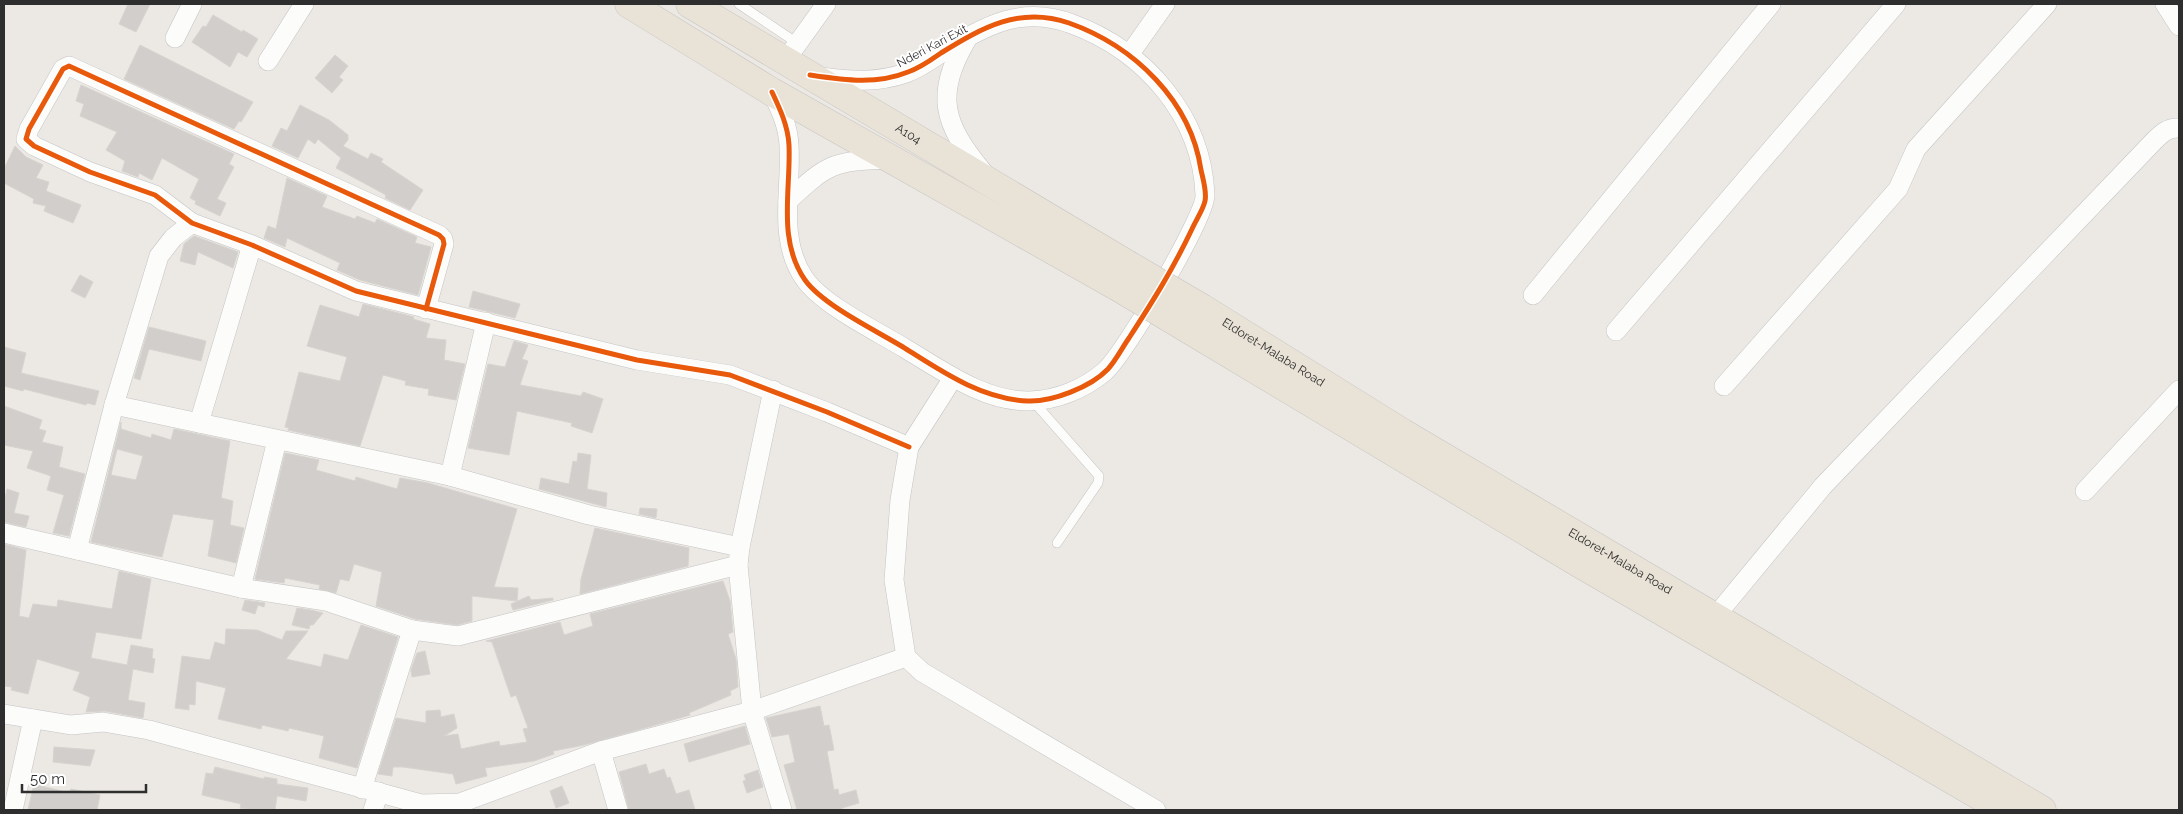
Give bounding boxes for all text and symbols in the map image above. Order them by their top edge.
street label: Nderi Kari Exit [894,22,970,70]
street label: A104 [893,121,924,147]
street label: Eldoret-Malaba Road [1220,315,1327,389]
street label: Eldoret-Malaba Road [1566,525,1675,597]
scale bar [22,762,146,794]
text: 50 m [30,770,65,788]

